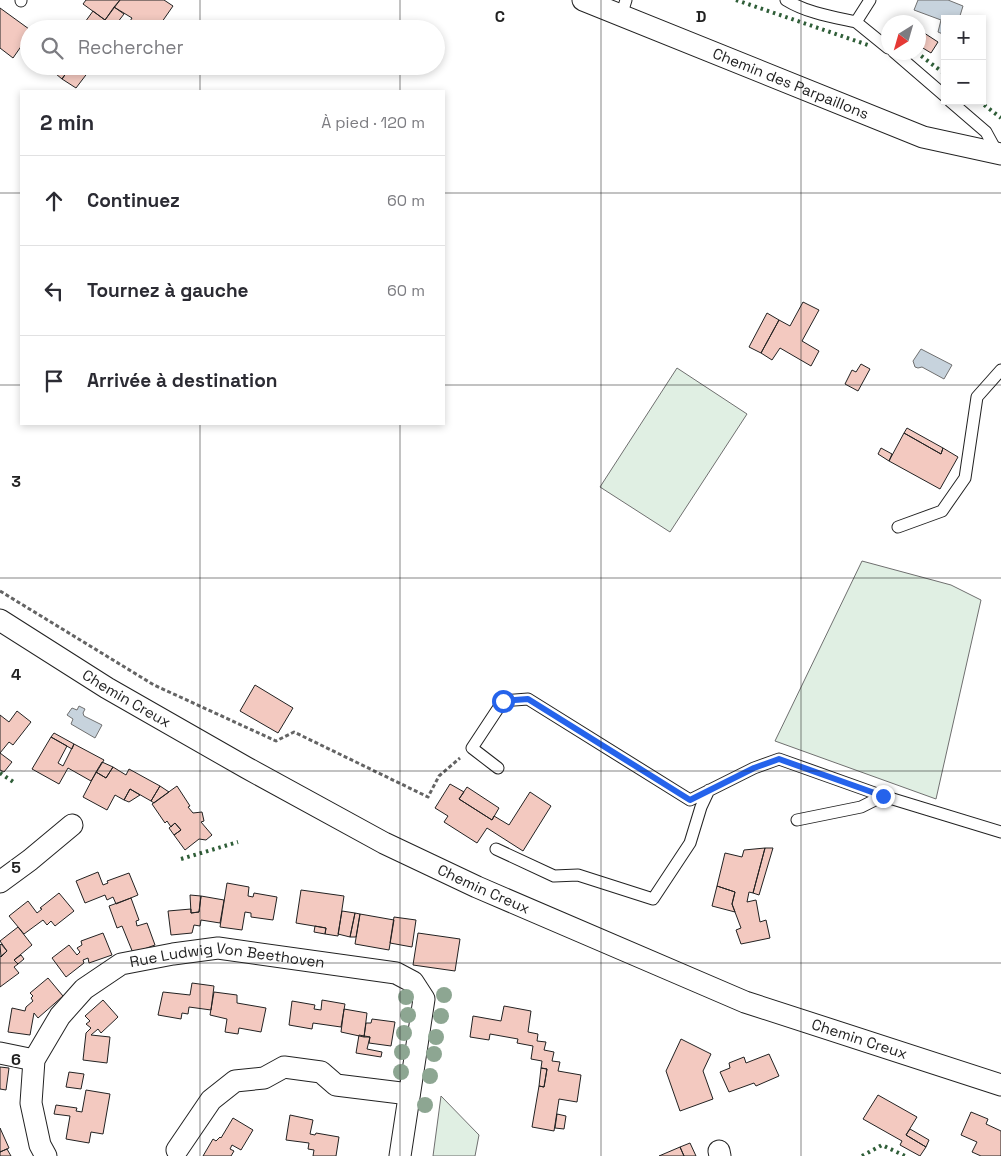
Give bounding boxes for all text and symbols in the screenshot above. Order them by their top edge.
text: C [495,6,505,27]
text: D [696,6,706,27]
north arrow [881,15,926,60]
map controls [941,15,986,105]
button: + [941,15,986,60]
search box [20,20,445,75]
icon: search [38,34,66,62]
text: Rechercher [78,35,184,60]
street label: Chemin des Parpaillons [710,43,872,123]
button: − [941,60,986,105]
text: 2 min [40,109,94,136]
text: À pied · 120 m [321,112,425,133]
icon: ahead [40,187,68,215]
text: Continuez [87,188,180,213]
text: 60 m [387,190,425,211]
icon: left [40,277,68,305]
text: Tournez à gauche [87,278,249,303]
text: 60 m [387,280,425,301]
icon: arrive [40,367,68,395]
text: Arrivée à destination [87,368,277,393]
text: 3 [11,471,21,492]
text: 4 [11,664,21,685]
street label: Chemin Creux [79,665,174,732]
route start [492,690,515,713]
route end [872,785,895,808]
text: 5 [11,857,21,878]
street label: Chemin Creux [434,860,533,918]
street label: Rue Ludwig Von Beethoven [128,938,326,972]
street label: Chemin Creux [809,1014,910,1063]
text: 6 [11,1049,21,1070]

